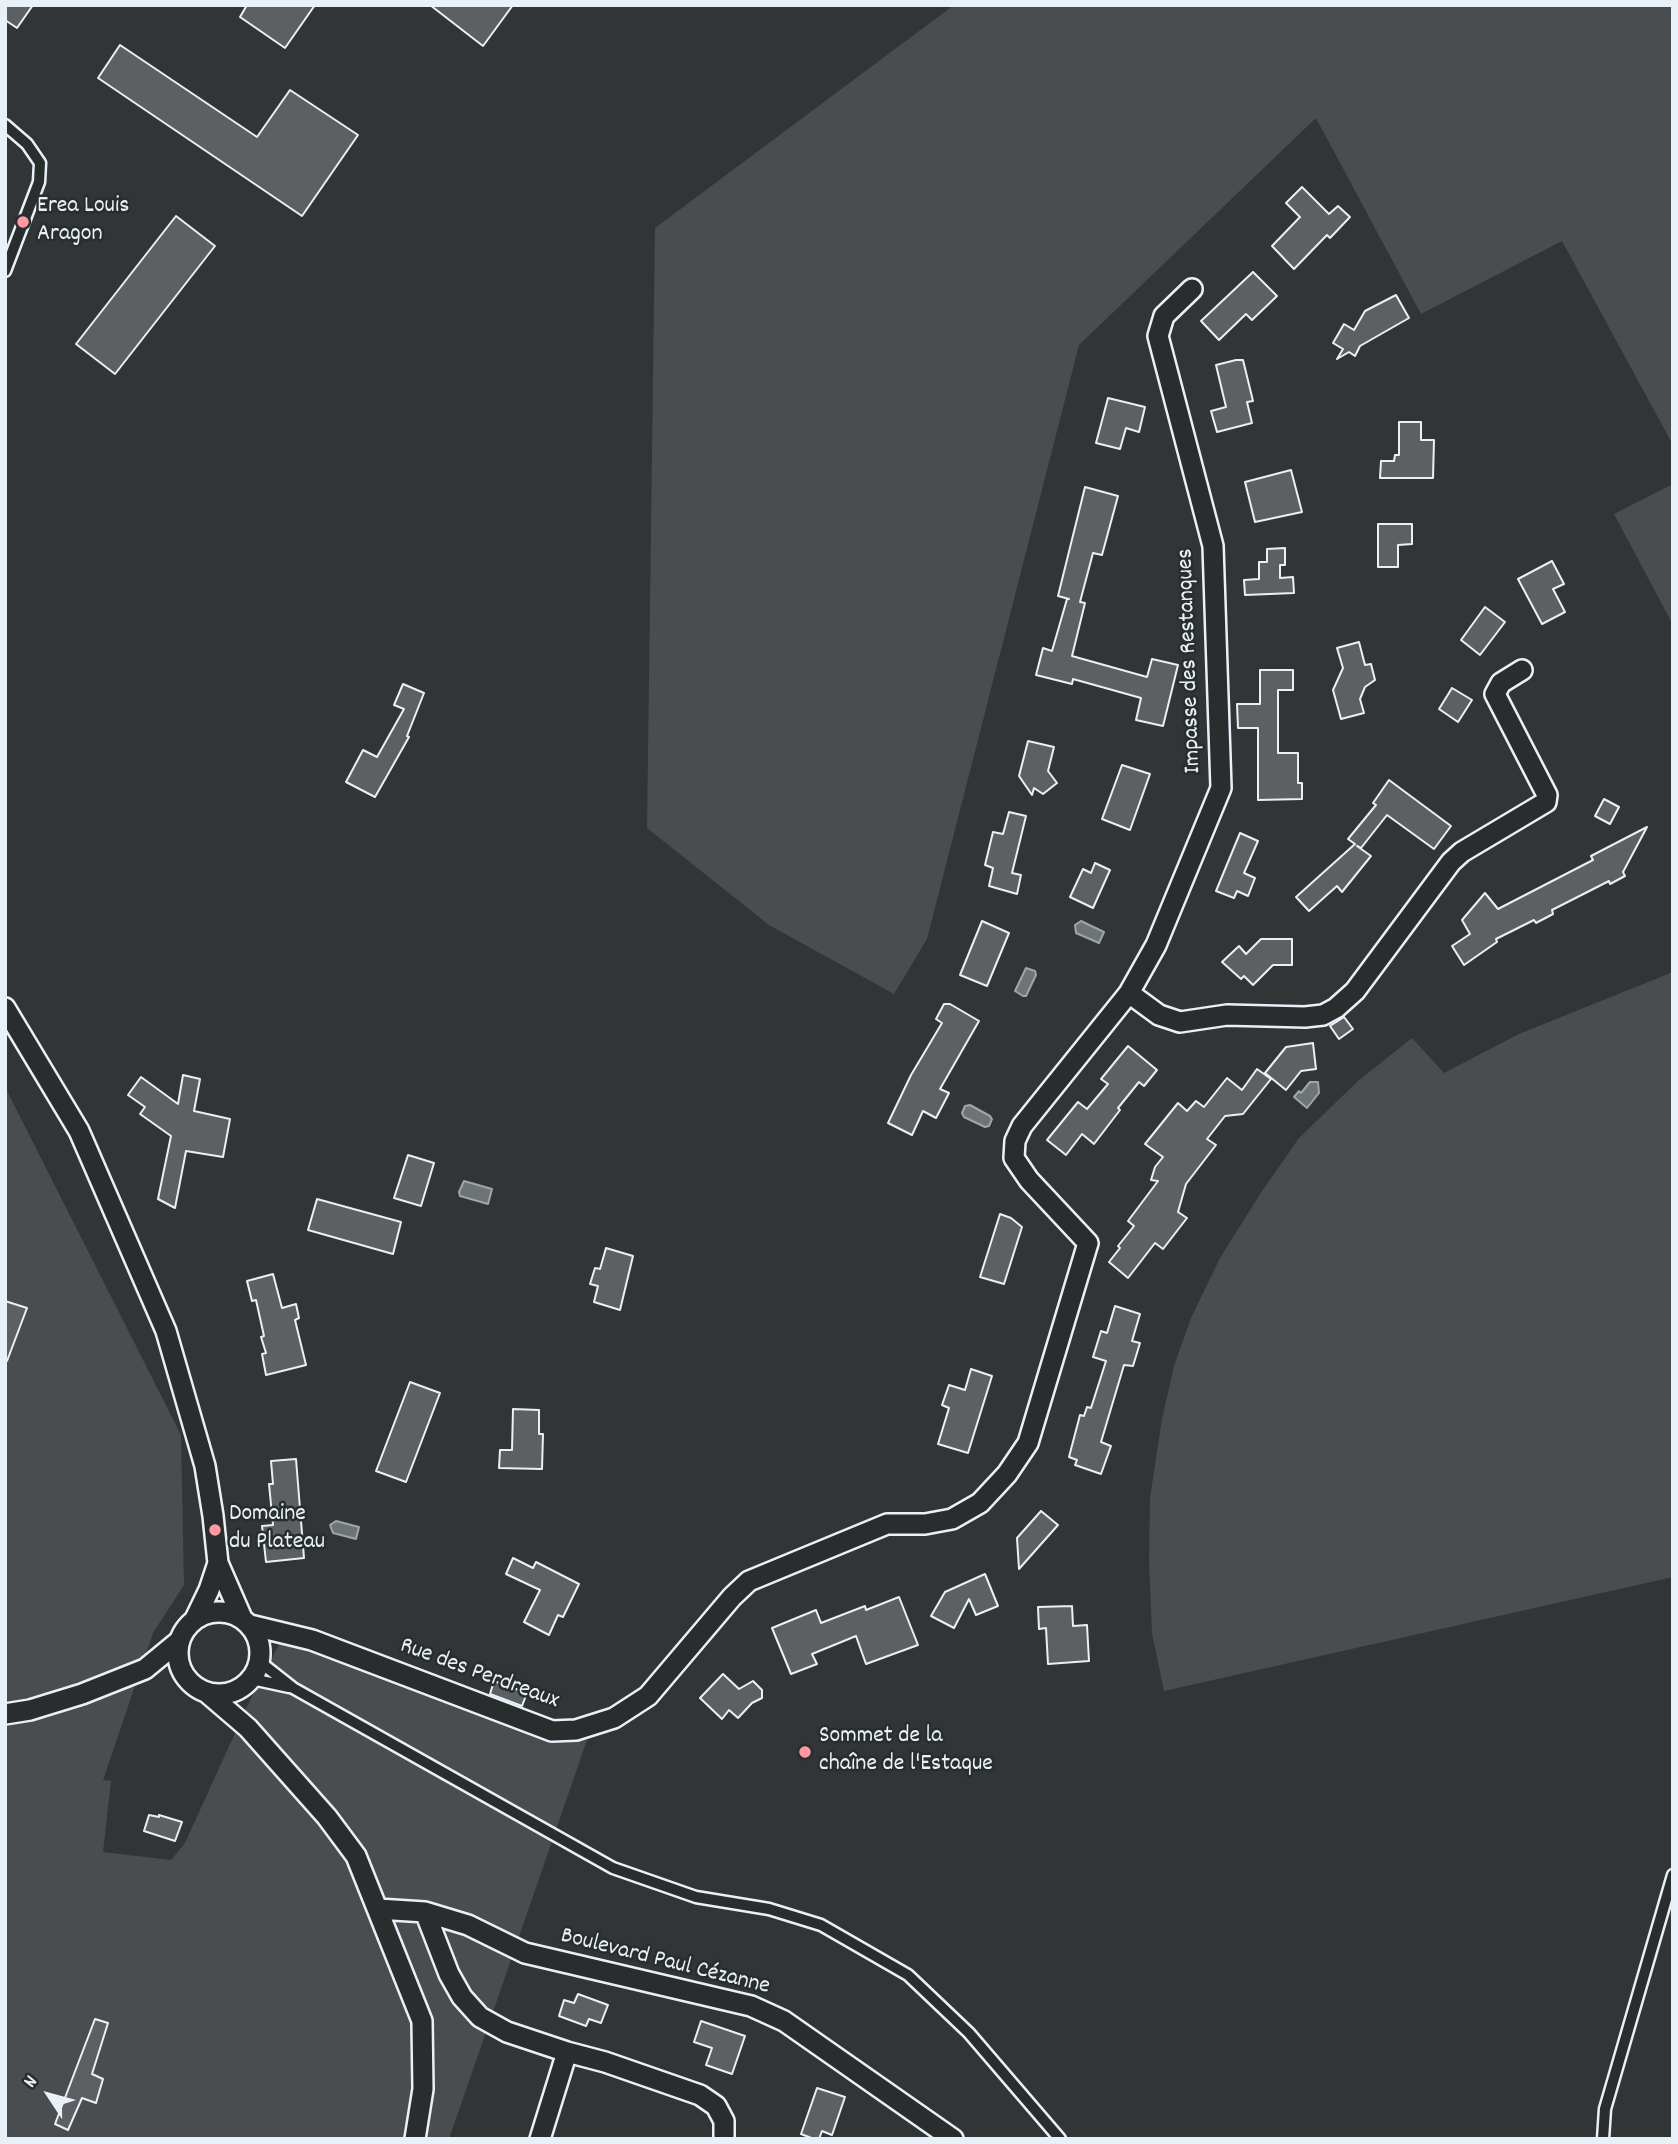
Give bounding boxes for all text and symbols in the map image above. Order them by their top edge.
place label: Erea Louis Aragon [37,194,129,250]
marker: Erea Louis Aragon [15,214,31,230]
street label: Impasse des Restanques [1173,548,1209,774]
place label: Domaine du Plateau [229,1502,325,1558]
marker: Domaine du Plateau [207,1522,223,1538]
street label: Rue des Perdreaux [396,1633,562,1717]
place label: Sommet de la chaîne de l'Estaque [819,1724,993,1780]
marker: Sommet de la chaîne de l'Estaque [797,1744,813,1760]
street label: Boulevard Paul Cézanne [557,1923,773,2003]
north arrow [14,2060,84,2130]
text: N [18,2071,45,2094]

